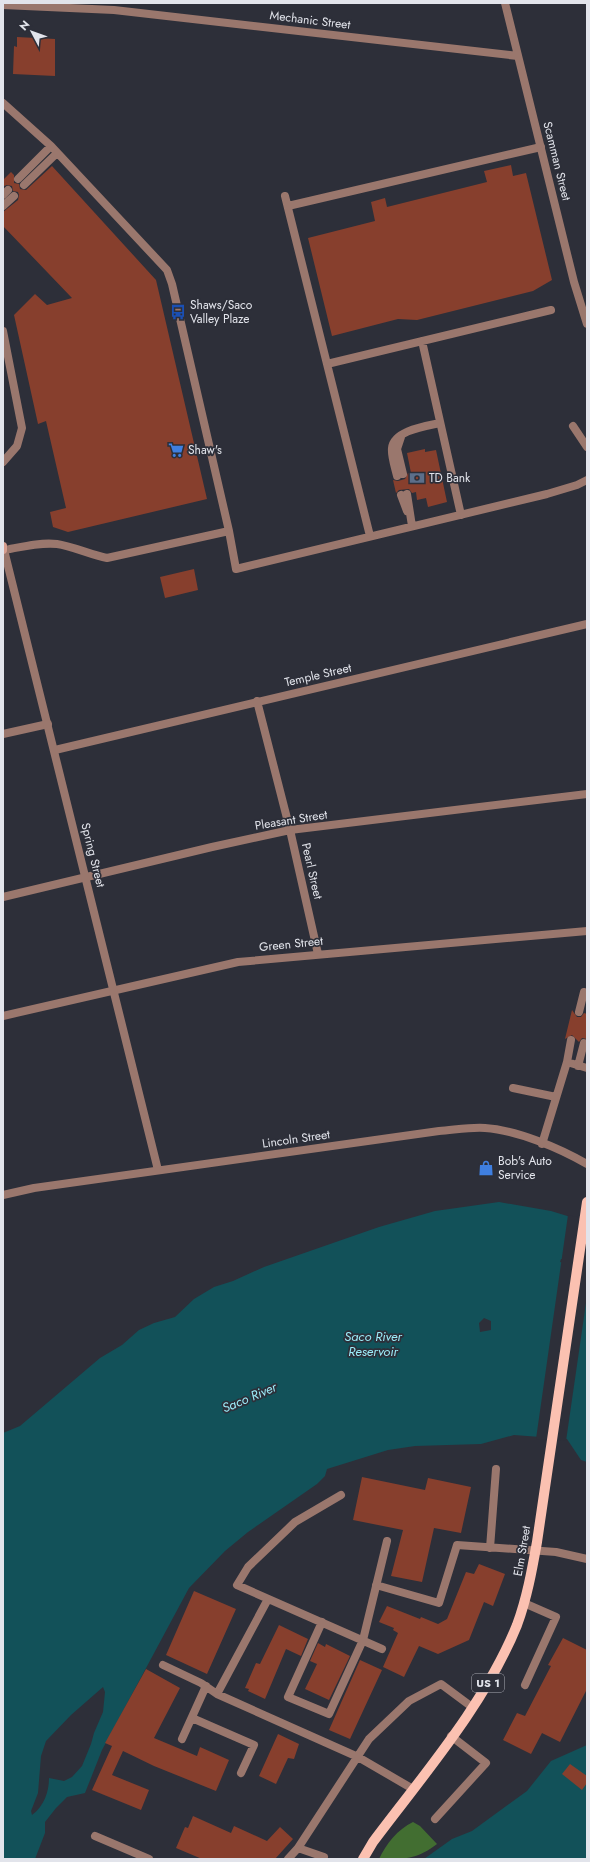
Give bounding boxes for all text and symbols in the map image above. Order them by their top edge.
street label: Mechanic Street [269,6,351,34]
north arrow [12,12,52,52]
text: N [16,17,33,34]
street label: Scamman Street [538,119,576,203]
place label: Shaws/Saco Valley Plaze [190,296,253,328]
bus stop icon: Shaws/Saco Valley Plaze [169,303,187,321]
supermarket icon: Shaw's [167,441,185,459]
place label: Shaw's [188,441,222,459]
bank icon: TD Bank [408,469,426,487]
place label: TD Bank [429,469,471,487]
street label: Temple Street [283,659,353,691]
street label: Pleasant Street [253,805,329,835]
street label: Spring Street [76,821,110,889]
street label: Pearl Street [297,841,327,901]
street label: Green Street [258,932,324,956]
street label: Lincoln Street [261,1125,331,1153]
place label: Bob's Auto Service [498,1152,552,1184]
shop icon: Bob's Auto Service [477,1159,495,1177]
water label: Saco River Reservoir [344,1327,402,1361]
water label: Saco River [219,1377,280,1417]
street label: Elm Street [509,1524,535,1578]
road number: US 1 [472,1674,504,1692]

